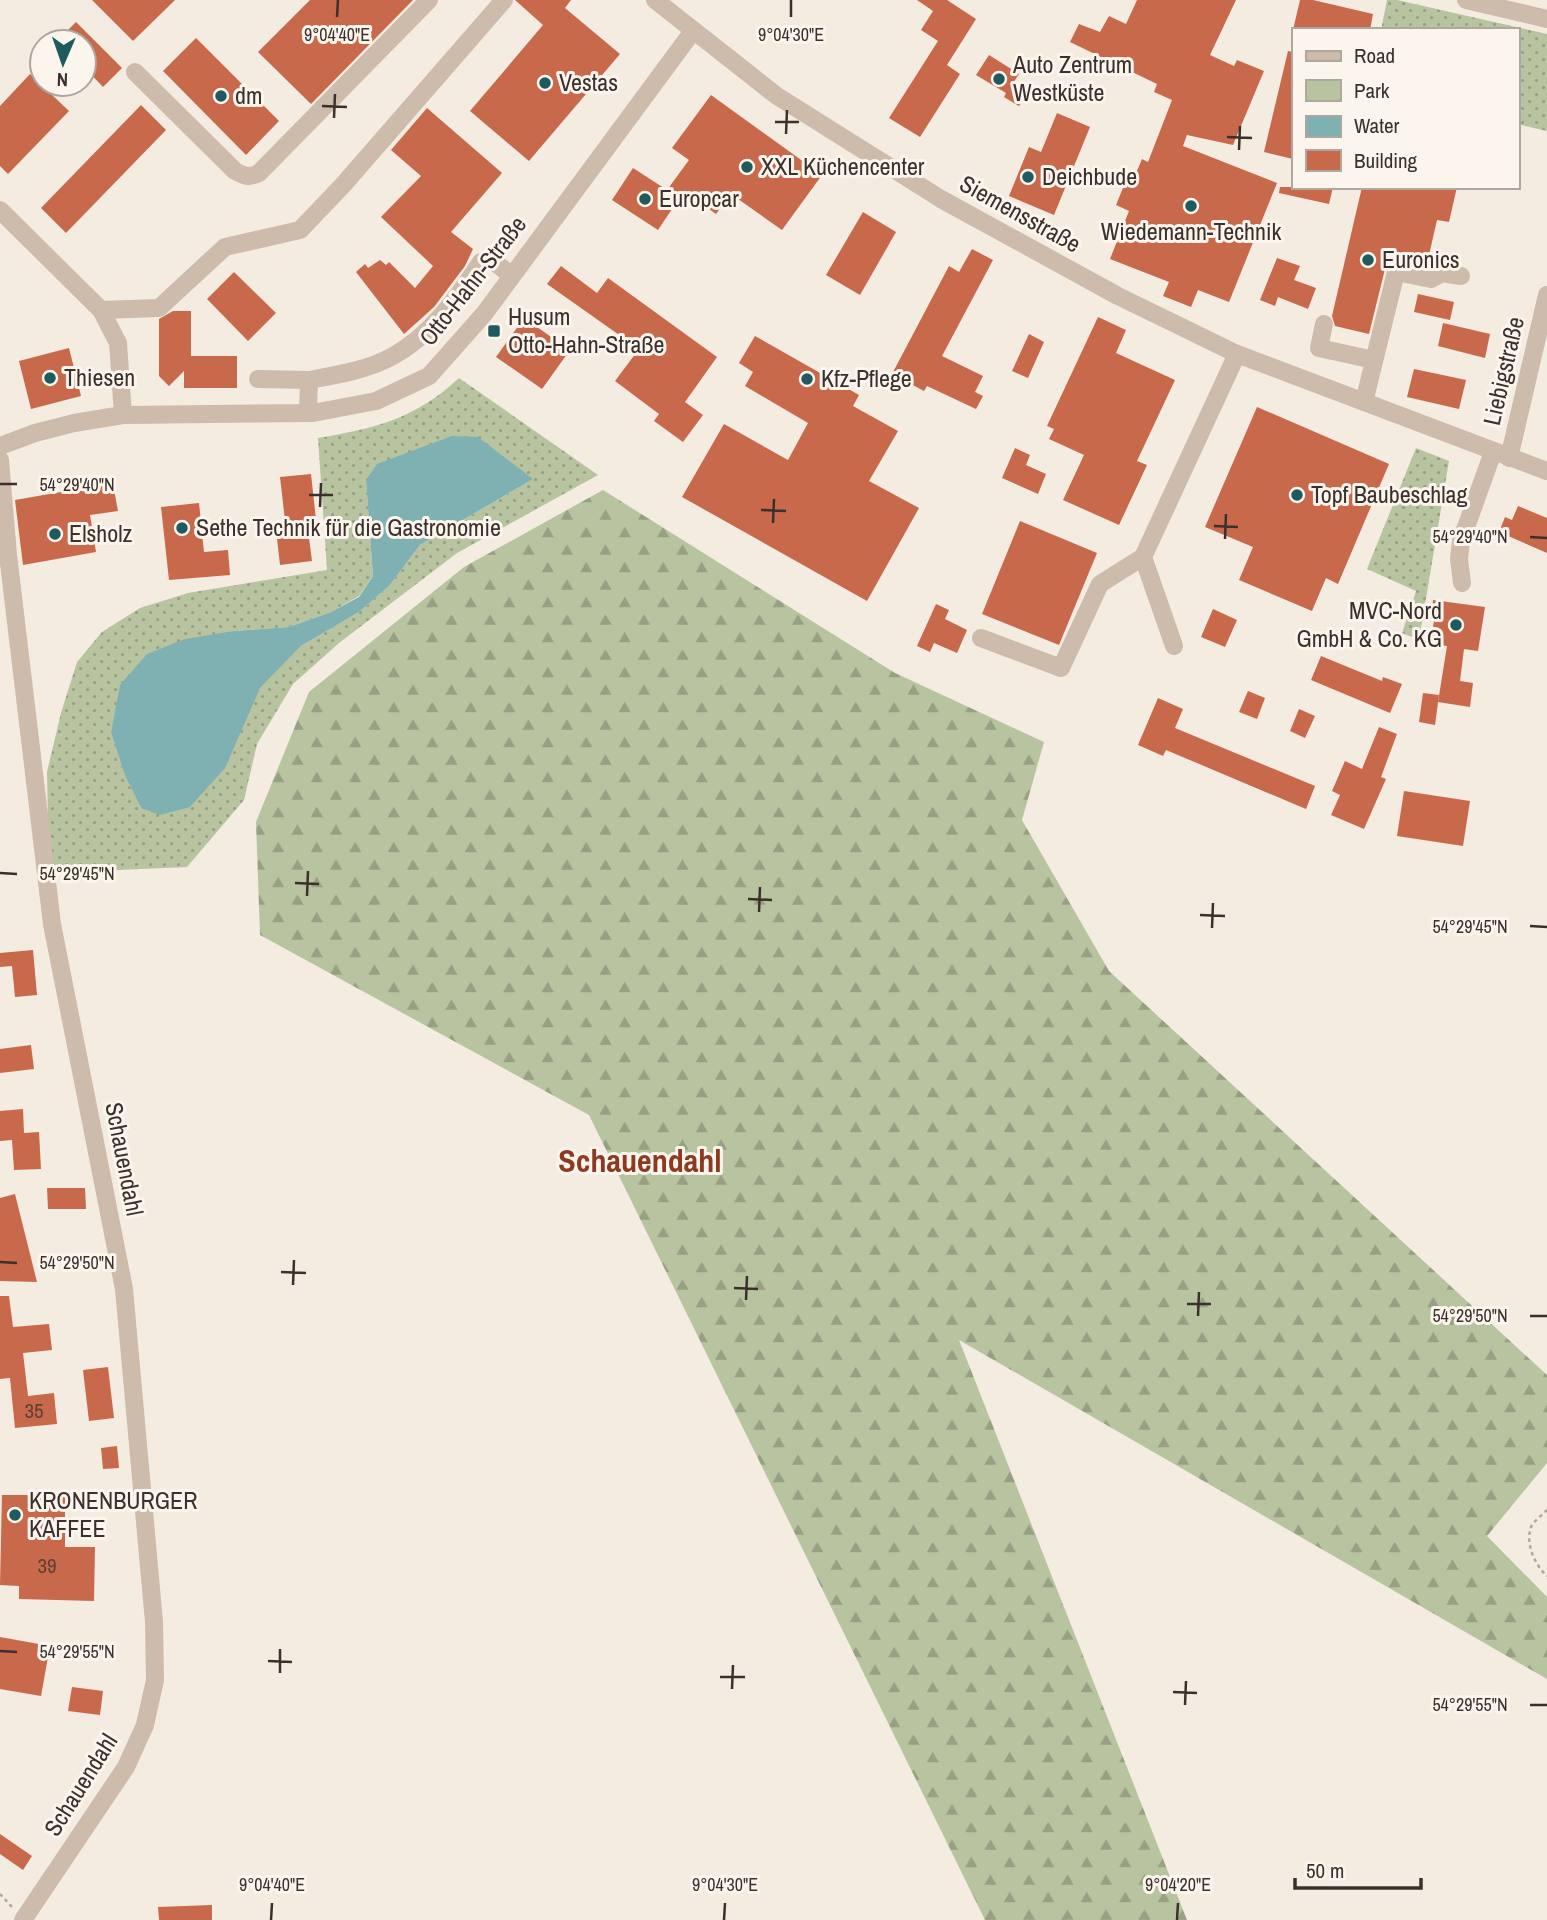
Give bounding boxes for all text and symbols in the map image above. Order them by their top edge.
text: 9°04'40"E [304,22,370,47]
text: 9°04'30"E [758,22,824,47]
north arrow [28,28,98,98]
legend [1292,28,1519,189]
text: Road [1354,41,1395,70]
place label: Auto Zentrum Westküste [1012,48,1132,108]
place label: Vestas [559,66,618,98]
text: N [56,67,68,93]
marker: Auto Zentrum Westküste [991,71,1007,87]
marker: Vestas [537,75,553,91]
text: Park [1354,76,1390,105]
place label: dm [235,79,262,111]
marker: dm [213,88,229,104]
text: Water [1354,111,1400,140]
text: Building [1354,146,1418,175]
place label: XXL Küchencenter [761,150,925,182]
marker: XXL Küchencenter [739,159,755,175]
place label: Deichbude [1042,160,1137,192]
street label: Siemensstraße [954,167,1087,259]
marker: Deichbude [1020,169,1036,185]
place label: Europcar [659,182,739,214]
marker: Europcar [637,191,653,207]
marker: Wiedemann-Technik [1183,198,1199,214]
street label: Otto-Hahn-Straße [411,209,533,352]
place label: Wiedemann-Technik [1101,215,1281,247]
place label: Euronics [1382,243,1460,275]
marker: Euronics [1360,252,1376,268]
place label: Husum Otto-Hahn-Straße [508,300,664,360]
street label: Liebigstraße [1475,313,1531,428]
marker: Husum Otto-Hahn-Straße [486,323,502,339]
place label: Thiesen [64,361,135,393]
place label: Kfz-Pflege [821,362,912,394]
marker: Thiesen [42,370,58,386]
marker: Kfz-Pflege [799,371,815,387]
text: 54°29'40"N [39,472,115,497]
place label: Topf Baubeschlag [1311,478,1468,510]
marker: Topf Baubeschlag [1289,487,1305,503]
place label: Sethe Technik für die Gastronomie [196,511,501,543]
place label: Elsholz [69,517,133,549]
marker: Sethe Technik für die Gastronomie [174,520,190,536]
text: 54°29'40"N [1432,524,1508,549]
marker: Elsholz [47,526,63,542]
place label: MVC-Nord GmbH & Co. KG [1297,594,1442,654]
marker: MVC-Nord GmbH & Co. KG [1448,617,1464,633]
text: 54°29'45"N [39,861,115,886]
text: 54°29'45"N [1432,914,1508,939]
street label: Schauendahl [98,1099,152,1218]
district label: Schauendahl [558,1139,722,1182]
text: 54°29'50"N [39,1250,115,1275]
text: 54°29'50"N [1432,1303,1508,1328]
house number: 35 [24,1396,44,1425]
place label: KRONENBURGER KAFFEE [29,1484,197,1544]
marker: KRONENBURGER KAFFEE [7,1507,23,1523]
house number: 39 [37,1551,57,1580]
text: 54°29'55"N [39,1639,115,1664]
text: 54°29'55"N [1432,1692,1508,1717]
street label: Schauendahl [36,1727,124,1842]
scale bar [1295,1846,1421,1890]
text: 50 m [1306,1856,1344,1885]
text: 9°04'40"E [239,1872,305,1897]
text: 9°04'30"E [692,1872,758,1897]
text: 9°04'20"E [1145,1872,1211,1897]

